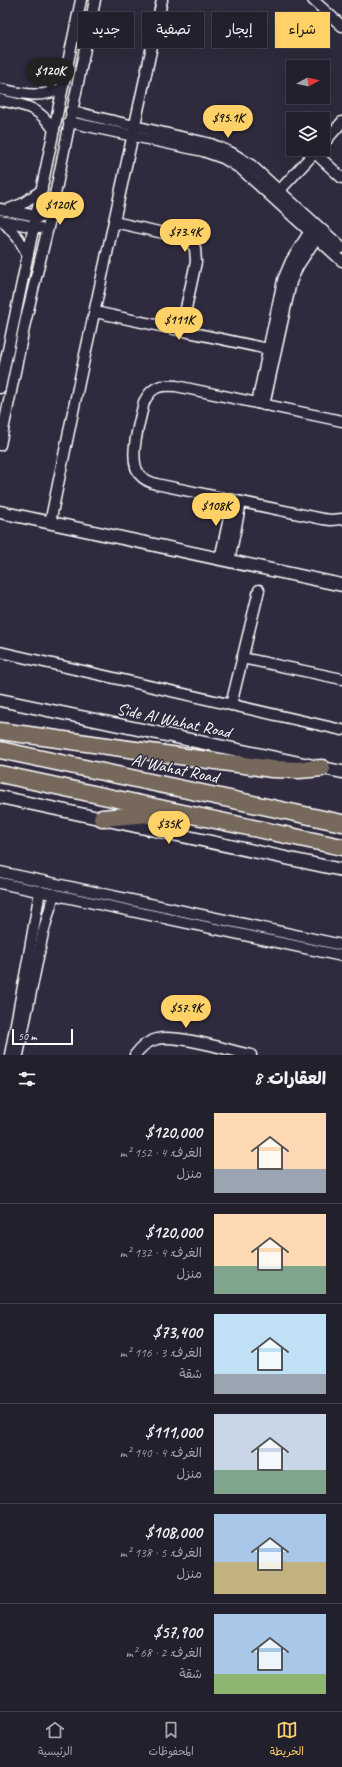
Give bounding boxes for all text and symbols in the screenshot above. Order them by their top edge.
chip: جديد [78,12,134,48]
chip: تصفية [142,12,204,48]
chip: إيجار [212,12,267,48]
chip: شراء [275,12,330,48]
pin: $120K [22,58,78,92]
north arrow [286,60,330,104]
map controls [286,60,330,156]
text: $120K [35,63,65,79]
pin: $95.1K [195,105,261,139]
text: $95.1K [212,110,244,126]
button: layers [286,112,330,156]
pin: $120K [32,192,88,226]
text: $120K [45,197,75,213]
pin: $73.4K [152,219,218,253]
text: $73.4K [169,224,201,240]
pin: $111K [151,307,207,341]
text: $111K [164,312,194,328]
pin: $108K [188,493,244,527]
text: $108K [201,498,231,514]
street label: Side Al Wahat Road [115,698,236,743]
street label: Al Wahat Road [130,749,222,788]
pin: $35K [145,811,193,845]
text: $35K [157,816,181,832]
pin: $57.9K [153,995,219,1029]
text: $57.9K [170,1000,202,1016]
scale bar [12,1027,73,1046]
text: 50 m [18,1029,37,1043]
icon: filters [16,1068,38,1090]
text: العقارات: 8 [254,1068,326,1089]
text: $120,000 [145,1122,202,1143]
icon: home [246,1129,294,1177]
text: الغرف: 4 · 152 m² [120,1145,202,1161]
text: منزل [176,1166,202,1182]
text: $120,000 [145,1222,202,1243]
icon: home [246,1230,294,1278]
text: الغرف: 4 · 132 m² [120,1245,202,1261]
text: منزل [176,1266,202,1282]
text: $73,400 [153,1322,202,1343]
icon: home [246,1330,294,1378]
text: الغرف: 3 · 116 m² [120,1345,202,1361]
text: شقة [179,1366,202,1382]
text: $111,000 [145,1422,202,1443]
icon: home [246,1430,294,1478]
text: الغرف: 4 · 140 m² [120,1445,202,1461]
text: منزل [176,1466,202,1482]
text: $108,000 [145,1522,202,1543]
icon: home [246,1530,294,1578]
text: الغرف: 5 · 138 m² [120,1545,202,1561]
text: منزل [176,1566,202,1582]
text: $57,900 [153,1622,202,1643]
icon: home [246,1630,294,1678]
text: الغرف: 2 · 68 m² [125,1645,202,1661]
text: شقة [179,1666,202,1682]
tab: الرئيسية [38,1719,73,1761]
tab: المحفوظات [148,1719,194,1761]
tab: الخريطة [270,1719,304,1761]

